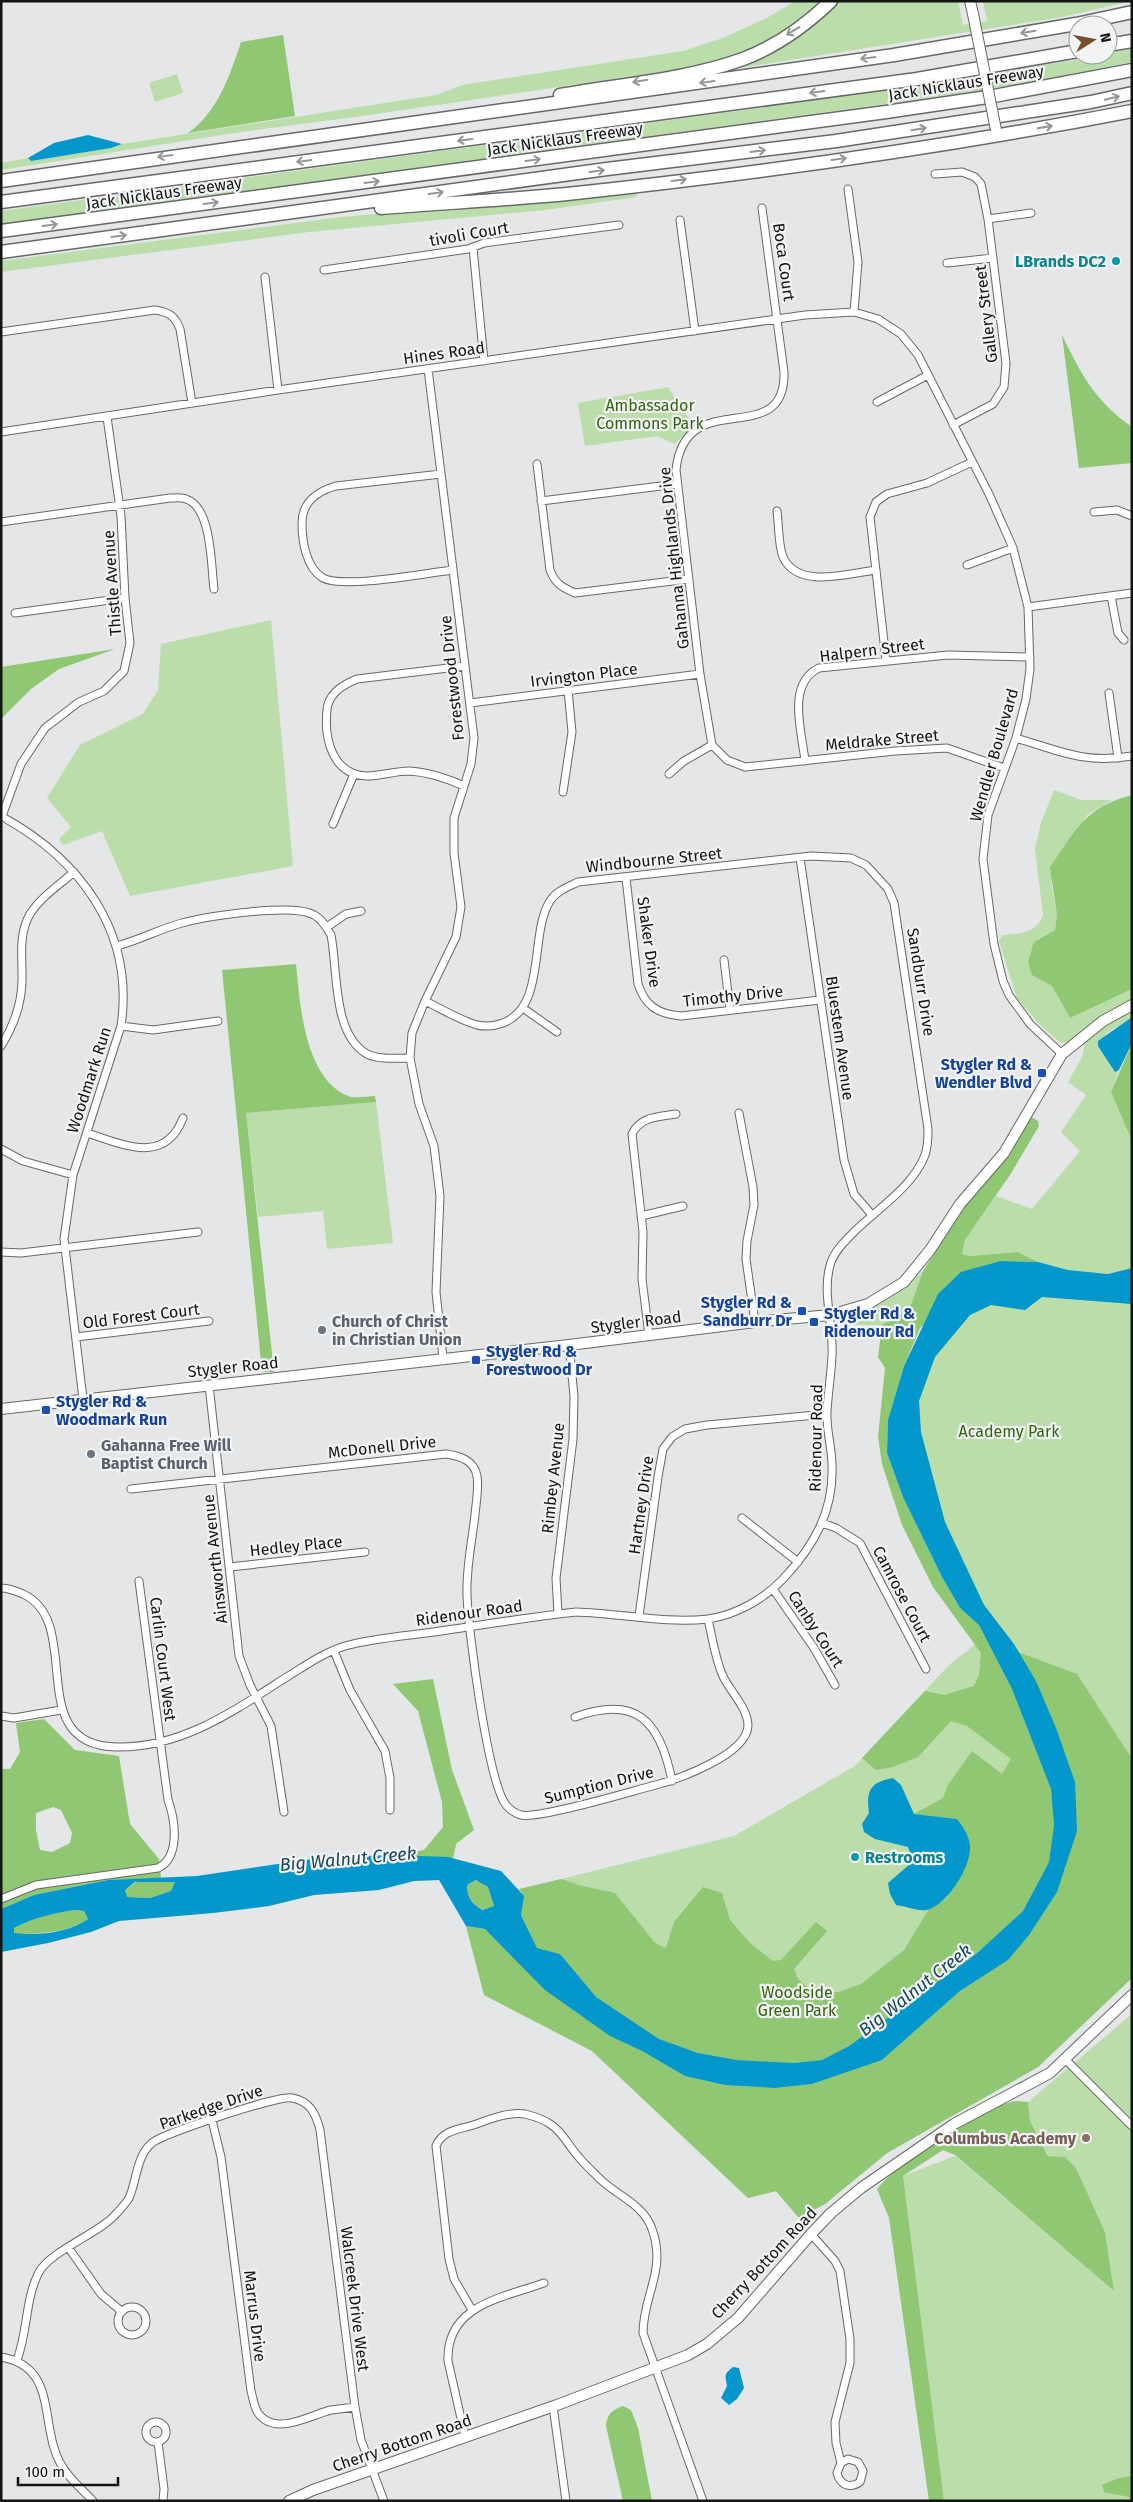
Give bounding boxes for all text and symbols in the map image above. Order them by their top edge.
north arrow [1068,15,1118,65]
one-way arrow [787,27,801,37]
one-way arrow [1020,28,1036,38]
text: N [1096,31,1115,44]
one-way arrow [860,54,876,64]
street label: Jack Nicklaus Freeway [887,61,1045,105]
one-way arrow [633,77,649,87]
one-way arrow [699,77,715,87]
one-way arrow [809,88,825,98]
one-way arrow [1103,93,1119,102]
street label: Jack Nicklaus Freeway [486,119,644,159]
one-way arrow [1037,121,1053,131]
one-way arrow [911,123,927,133]
one-way arrow [457,135,473,145]
one-way arrow [750,146,766,156]
one-way arrow [157,152,173,162]
one-way arrow [831,154,847,164]
one-way arrow [524,155,540,165]
one-way arrow [296,156,312,166]
one-way arrow [589,165,605,175]
street label: Jack Nicklaus Freeway [85,173,243,213]
one-way arrow [670,174,686,184]
one-way arrow [363,177,379,187]
one-way arrow [428,187,444,197]
one-way arrow [202,198,218,208]
street label: tivoli Court [428,218,510,250]
one-way arrow [41,220,57,230]
street label: Boca Court [769,222,799,303]
one-way arrow [111,231,127,241]
place label: LBrands DC2 [1015,252,1106,271]
marker: LBrands DC2 [1110,255,1122,267]
street label: Gallery Street [971,264,1001,364]
street label: Hines Road [402,338,486,368]
park label: Ambassador Commons Park [596,396,704,433]
street label: Gahanna Highlands Drive [655,466,693,650]
street label: Thistle Avenue [99,530,125,636]
street label: Forestwood Drive [436,614,468,742]
street label: Halpern Street [818,634,926,666]
street label: Irvington Place [529,659,639,691]
street label: Wendler Boulevard [966,686,1022,824]
street label: Meldrake Street [824,726,940,754]
street label: Windbourne Street [585,843,723,877]
street label: Shaker Drive [633,895,665,989]
street label: Sandburr Drive [903,927,939,1037]
street label: Bluestem Avenue [822,975,858,1101]
street label: Timothy Drive [682,981,784,1011]
street label: Woodmark Run [63,1024,115,1136]
place label: Stygler Rd & Wendler Blvd [935,1055,1032,1092]
marker: Stygler Rd & Wendler Blvd [1036,1067,1048,1079]
place label: Stygler Rd & Sandburr Dr [701,1293,793,1330]
street label: Old Forest Court [82,1299,201,1333]
place label: Stygler Rd & Ridenour Rd [824,1304,915,1341]
marker: Stygler Rd & Sandburr Dr [796,1305,808,1317]
street label: Stygler Road [590,1307,682,1337]
place label: Church of Christ in Christian Union [332,1312,462,1349]
marker: Stygler Rd & Ridenour Rd [808,1316,820,1328]
marker: Church of Christ in Christian Union [316,1324,328,1336]
place label: Stygler Rd & Forestwood Dr [486,1342,593,1379]
street label: Stygler Road [187,1353,279,1381]
marker: Stygler Rd & Forestwood Dr [470,1354,482,1366]
street label: Ridenour Road [806,1384,826,1492]
place label: Stygler Rd & Woodmark Run [56,1392,167,1429]
marker: Stygler Rd & Woodmark Run [40,1404,52,1416]
street label: Rimbey Avenue [538,1422,568,1534]
park label: Academy Park [959,1422,1060,1441]
street label: McDonell Drive [327,1432,437,1462]
place label: Gahanna Free Will Baptist Church [101,1436,232,1473]
marker: Gahanna Free Will Baptist Church [85,1448,97,1460]
street label: Hartney Drive [625,1455,657,1555]
street label: Ainsworth Avenue [199,1493,231,1625]
street label: Hedley Place [249,1532,343,1560]
street label: Camrose Court [869,1543,935,1645]
street label: Canby Court [784,1587,848,1671]
street label: Carlin Court West [146,1596,180,1722]
street label: Ridenour Road [414,1596,524,1630]
street label: Sumption Drive [542,1762,656,1808]
water label: Big Walnut Creek [279,1842,417,1876]
place label: Restrooms [865,1848,944,1867]
marker: Restrooms [849,1851,861,1863]
water label: Big Walnut Creek [854,1939,976,2041]
park label: Woodside Green Park [758,1983,837,2020]
street label: Parkedge Drive [157,2080,265,2134]
place label: Columbus Academy [934,2129,1077,2148]
marker: Columbus Academy [1080,2132,1092,2144]
street label: Cherry Bottom Road [707,2203,821,2323]
street label: Walcreek Drive West [337,2225,373,2373]
street label: Marrus Drive [240,2269,270,2363]
street label: Cherry Bottom Road [330,2410,474,2476]
scale bar [18,2454,118,2486]
text: 100 m [25,2463,65,2481]

